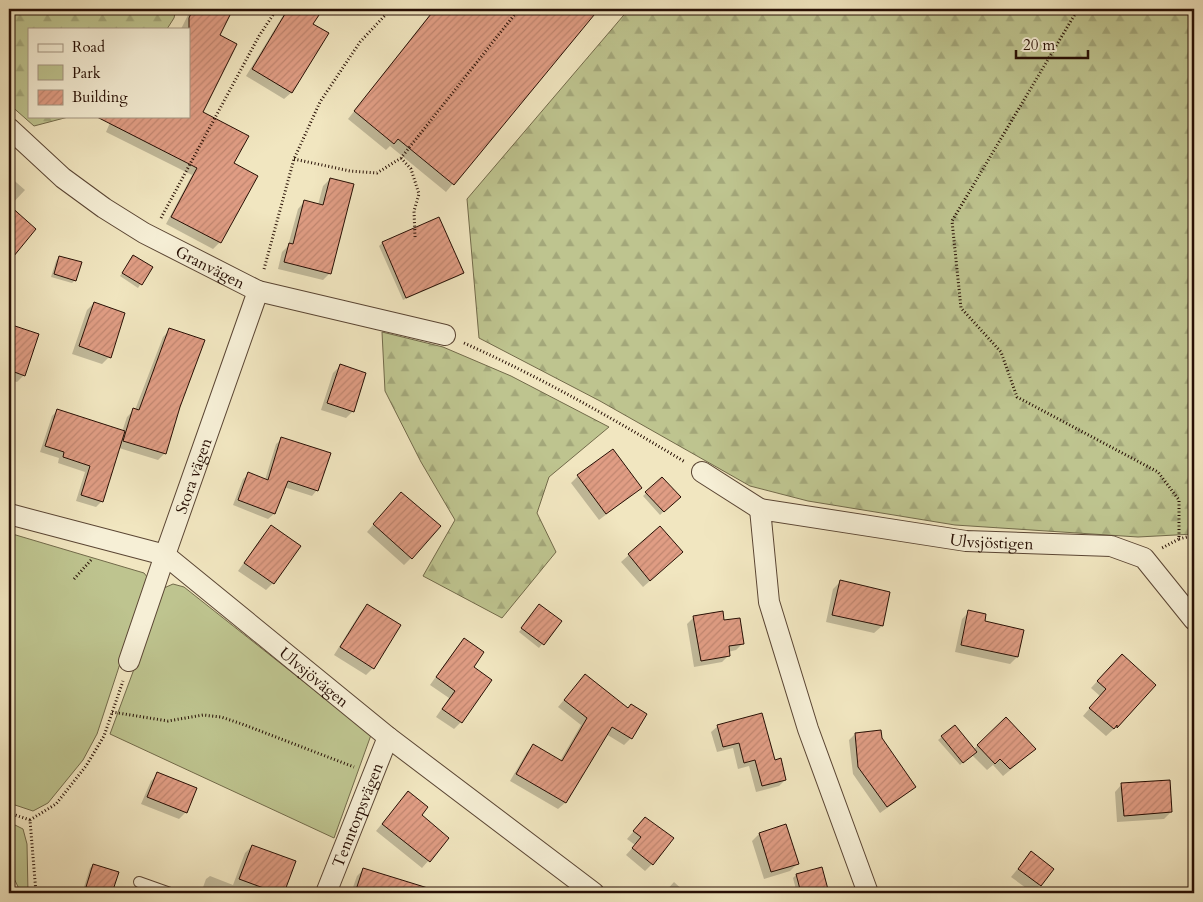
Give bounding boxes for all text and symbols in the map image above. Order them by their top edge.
legend [28,28,190,118]
scale bar [1016,28,1088,60]
text: 20 m [1023,35,1055,55]
text: Road [72,37,105,57]
text: Park [72,63,101,83]
text: Building [72,87,128,107]
street label: Granvägen [171,241,248,294]
street label: Stora vägen [170,435,217,517]
street label: Ulvsjöstigen [948,529,1034,555]
street label: Ulvsjövägen [274,642,353,713]
street label: Tenntorpsvägen [327,760,389,871]

